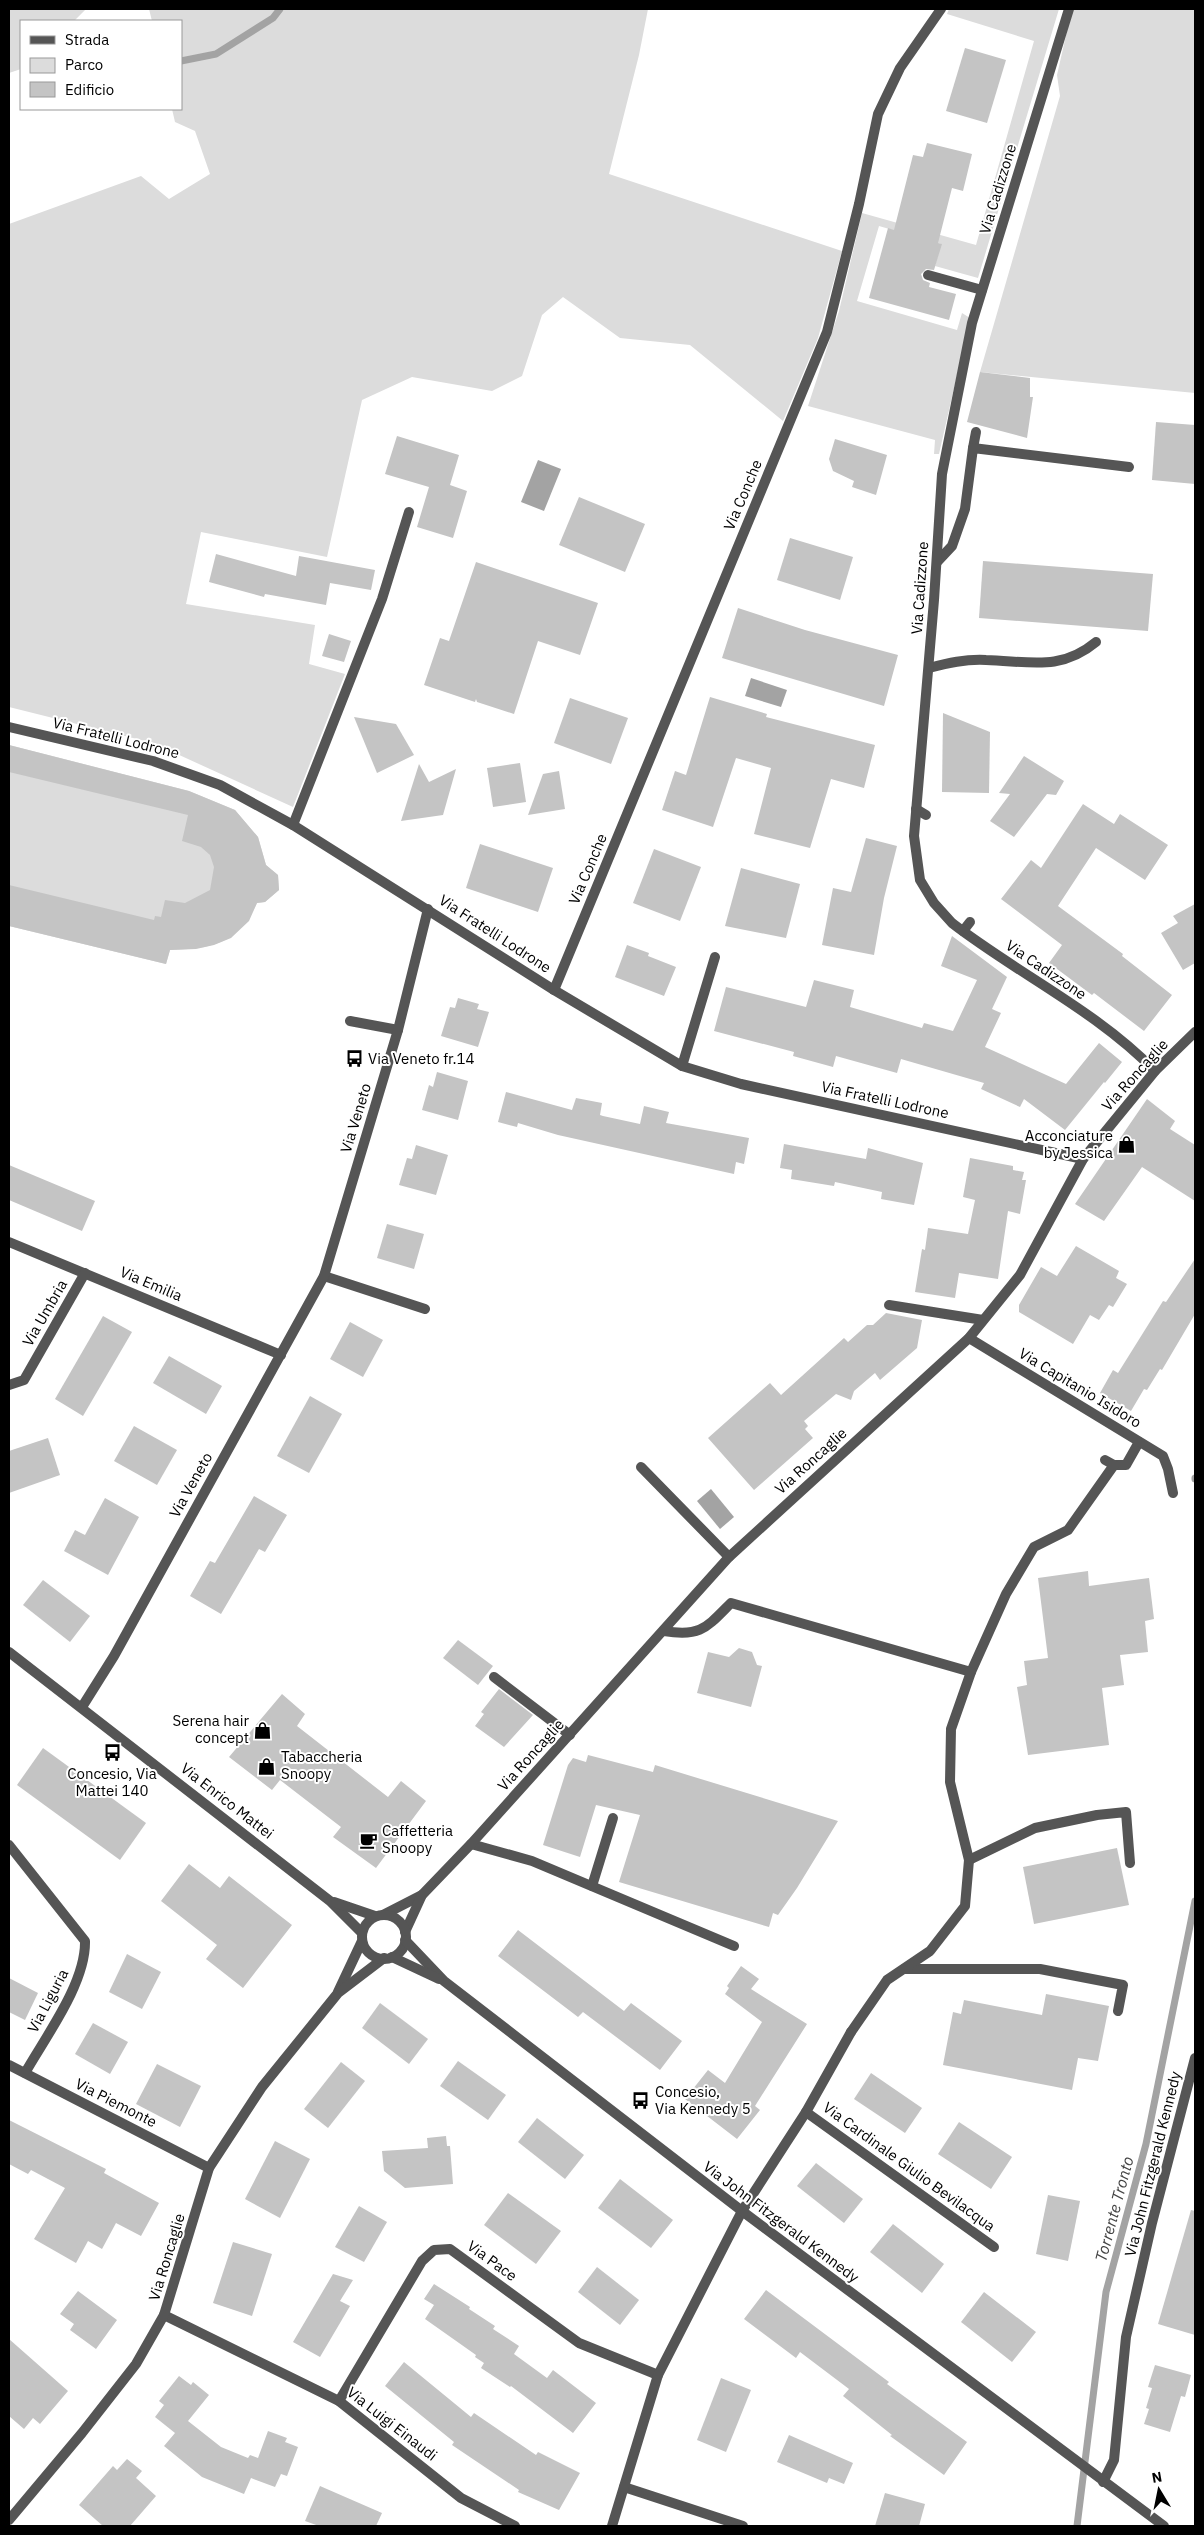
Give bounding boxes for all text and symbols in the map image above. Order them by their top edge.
legend [20,20,182,110]
text: Strada [65,30,109,49]
text: Parco [65,55,103,74]
text: Edificio [65,80,114,99]
street label: Via Cadizzone [975,142,1020,236]
street label: Via Conche [719,457,766,533]
street label: Via Cadizzone [907,541,932,635]
street label: Via Fratelli Lodrone [51,713,181,762]
street label: Via Conche [564,831,611,907]
street label: Via Fratelli Lodrone [436,890,555,977]
street label: Via Cadizzone [1002,936,1090,1004]
street label: Via Roncaglie [1097,1035,1172,1115]
bus stop icon: Via Veneto fr.14 [344,1049,364,1069]
place label: Via Veneto fr.14 [368,1049,475,1068]
street label: Via Fratelli Lodrone [820,1077,951,1122]
street label: Via Veneto [336,1081,375,1155]
place label: Acconciature by Jessica [1025,1126,1113,1162]
shop icon: Acconciature by Jessica [1117,1135,1137,1155]
street label: Via Emilia [117,1262,185,1305]
street label: Via Umbria [18,1276,71,1349]
street label: Via Capitanio Isidoro [1015,1343,1145,1432]
street label: Via Roncaglie [771,1423,851,1498]
street label: Via Veneto [165,1449,216,1521]
place label: Serena hair concept [173,1711,249,1747]
street label: Via Roncaglie [493,1715,568,1795]
shop icon: Serena hair concept [253,1720,273,1740]
bus stop icon: Concesio, Via Mattei 140 [102,1743,122,1763]
place label: Tabaccheria Snoopy [281,1747,362,1783]
shop icon: Tabaccheria Snoopy [257,1756,277,1776]
street label: Via Enrico Mattei [177,1758,278,1843]
place label: Concesio, Via Mattei 140 [67,1764,157,1800]
place label: Caffetteria Snoopy [382,1821,453,1857]
cafe icon: Caffetteria Snoopy [358,1830,378,1850]
street label: Via Liguria [23,1966,72,2036]
street label: Via John Fitzgerald Kennedy [1120,2069,1185,2258]
street label: Via Piemonte [72,2074,160,2131]
place label: Concesio, Via Kennedy 5 [655,2082,751,2118]
bus stop icon: Concesio, Via Kennedy 5 [631,2091,651,2111]
street label: Via Cardinale Giulio Bevilacqua [819,2098,999,2235]
water label: Torrente Tronto [1090,2154,1138,2264]
street label: Via John Fitzgerald Kennedy [700,2157,863,2287]
street label: Via Roncaglie [144,2211,189,2303]
street label: Via Pace [464,2236,521,2285]
street label: Via Luigi Einaudi [343,2382,441,2465]
north arrow [1134,2465,1184,2515]
text: N [1150,2467,1163,2487]

